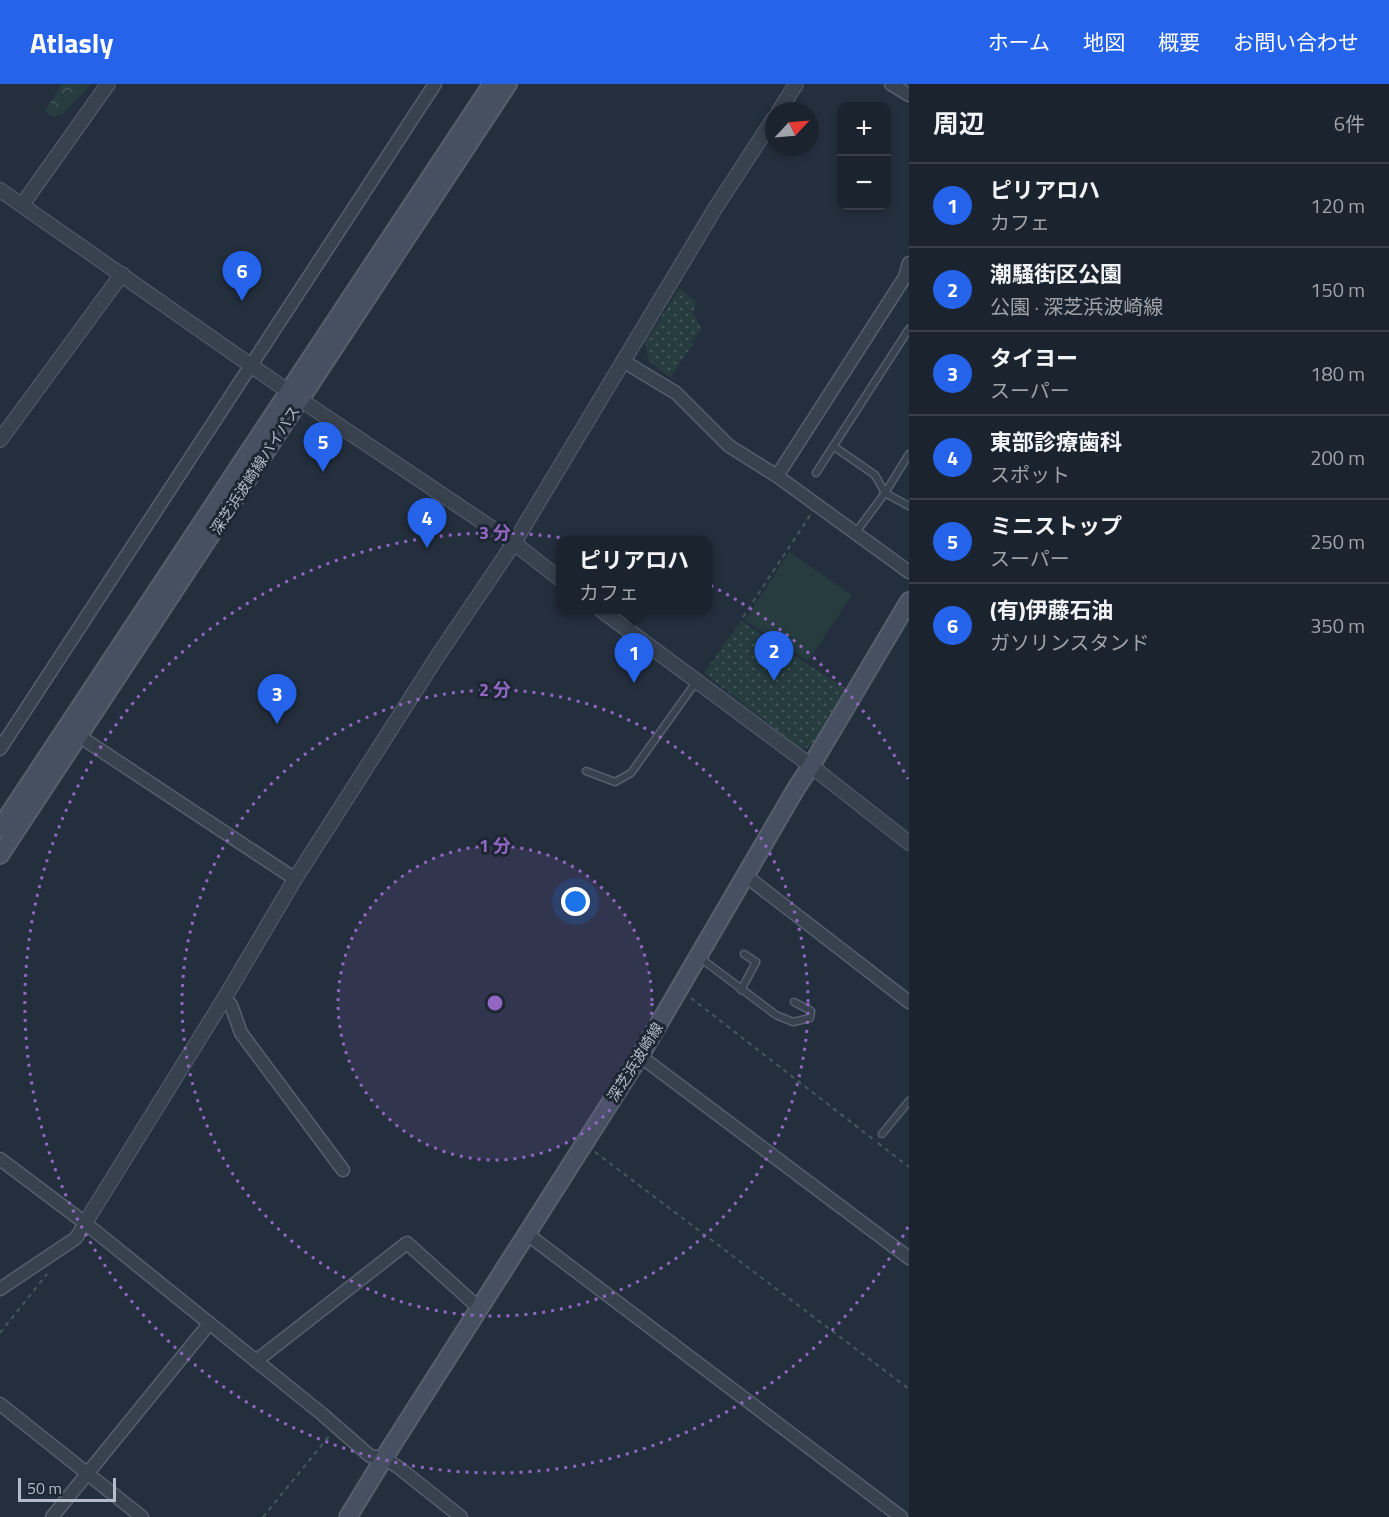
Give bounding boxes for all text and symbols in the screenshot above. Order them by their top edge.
text: Atlasly [30,21,113,64]
text: ホーム [988,26,1050,58]
text: 地図 [1083,26,1125,58]
text: 概要 [1158,26,1200,58]
text: お問い合わせ [1233,26,1359,58]
north arrow [765,102,819,156]
map controls [837,102,891,210]
button: + [837,102,891,156]
text: 周辺 [933,104,985,143]
text: 6件 [1334,108,1365,139]
button: − [837,156,891,210]
text: ピリアロハ [990,173,1100,207]
text: 1 [947,190,958,221]
text: 120 m [1310,190,1365,221]
text: カフェ [990,207,1050,238]
pin: 6 [222,252,262,301]
text: 潮騒街区公園 [990,257,1122,291]
text: 2 [947,274,958,305]
text: 150 m [1310,274,1365,305]
text: 公園 · 深芝浜波崎線 [990,291,1163,322]
text: タイヨー [990,341,1078,375]
text: 3 [947,358,958,389]
text: 180 m [1310,358,1365,389]
text: スーパー [990,375,1070,406]
street label: 深芝浜波崎線バイパス [205,401,305,539]
pin: 5 [304,422,342,472]
text: 東部診療歯科 [990,425,1122,459]
text: 4 [947,442,958,473]
text: 200 m [1310,442,1365,473]
text: スポット [990,459,1070,490]
pin: 4 [408,498,446,548]
text: ミニストップ [990,509,1122,543]
text: 3 分 [479,519,511,546]
text: 5 [947,526,958,557]
text: 250 m [1310,526,1365,557]
popup [556,536,712,614]
text: ピリアロハ [579,543,689,577]
text: スーパー [990,543,1070,574]
text: カフェ [579,577,639,608]
text: (有)伊藤石油 [990,593,1114,627]
text: 6 [947,610,958,641]
text: 350 m [1310,610,1365,641]
text: ガソリンスタンド [990,627,1150,658]
pin: 2 [754,632,794,681]
pin: 1 [614,634,654,683]
pin: 3 [258,674,296,724]
text: 2 分 [479,676,511,703]
text: 1 分 [479,832,511,859]
your location [561,887,590,916]
centre of rings [485,993,505,1013]
street label: 深芝浜波崎線 [601,1018,669,1106]
scale bar [18,1475,116,1502]
text: 50 m [27,1476,62,1500]

